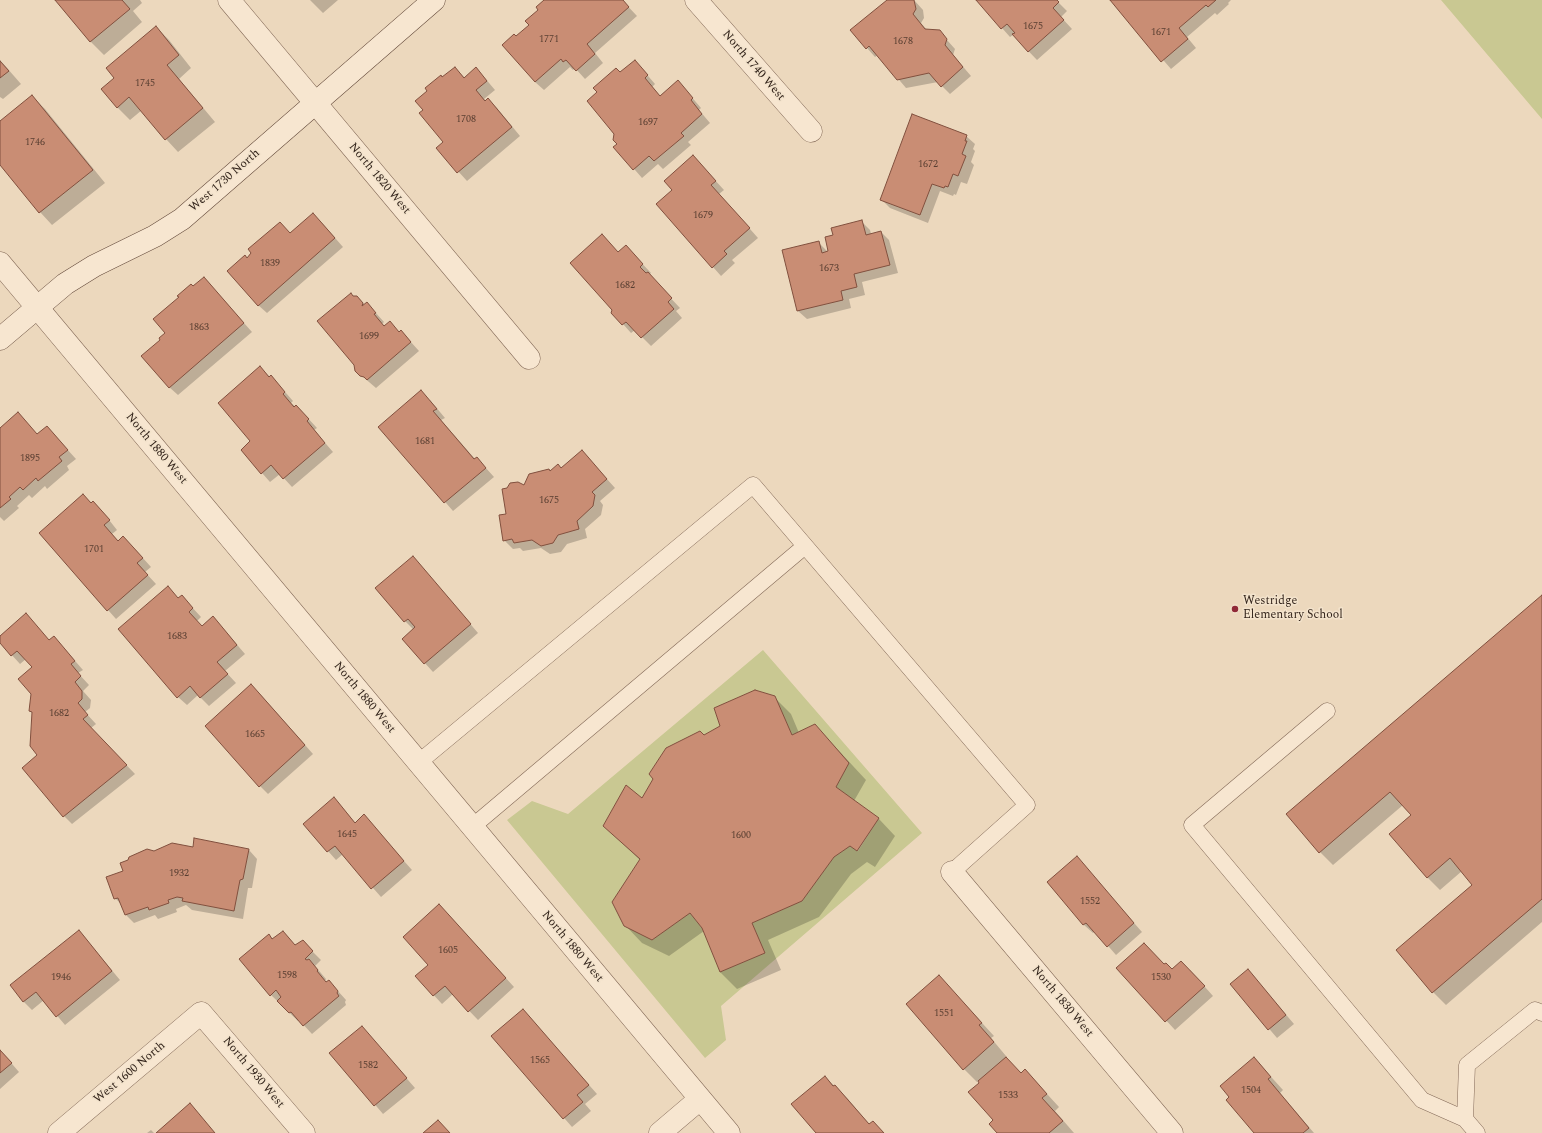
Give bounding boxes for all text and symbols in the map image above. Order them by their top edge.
house number: 1675 [1023,21,1043,33]
house number: 1671 [1151,27,1171,39]
street label: North 1740 West [718,28,788,104]
house number: 1771 [539,34,559,46]
house number: 1678 [893,36,913,48]
house number: 1745 [135,78,155,90]
house number: 1708 [456,114,476,126]
house number: 1697 [638,117,658,129]
house number: 1746 [25,137,45,149]
street label: North 1820 West [345,140,413,218]
street label: West 1730 North [187,146,263,216]
house number: 1672 [918,159,938,171]
house number: 1679 [693,210,713,222]
house number: 1839 [260,258,280,270]
house number: 1673 [819,263,839,275]
house number: 1682 [615,280,635,292]
house number: 1863 [189,322,209,334]
house number: 1699 [359,331,379,343]
street label: North 1880 West [122,410,190,488]
house number: 1681 [415,436,435,448]
house number: 1895 [20,453,40,465]
house number: 1675 [539,495,559,507]
house number: 1701 [84,544,104,556]
place label: Westridge Elementary School [1243,595,1343,623]
marker: Westridge Elementary School [1230,604,1240,614]
house number: 1683 [167,631,187,643]
street label: North 1880 West [330,659,398,737]
house number: 1682 [49,708,69,720]
house number: 1665 [245,729,265,741]
house number: 1645 [337,829,357,841]
house number: 1600 [731,830,751,842]
house number: 1932 [169,868,189,880]
house number: 1552 [1080,896,1100,908]
street label: North 1880 West [538,908,606,986]
house number: 1605 [438,945,458,957]
street label: North 1830 West [1028,963,1096,1041]
house number: 1598 [277,970,297,982]
house number: 1946 [51,972,71,984]
house number: 1530 [1151,972,1171,984]
house number: 1551 [934,1008,954,1020]
street label: North 1930 West [219,1034,287,1112]
street label: West 1600 North [91,1039,169,1107]
house number: 1565 [530,1055,550,1067]
house number: 1582 [358,1060,378,1072]
house number: 1504 [1241,1085,1261,1097]
house number: 1533 [998,1090,1018,1102]

